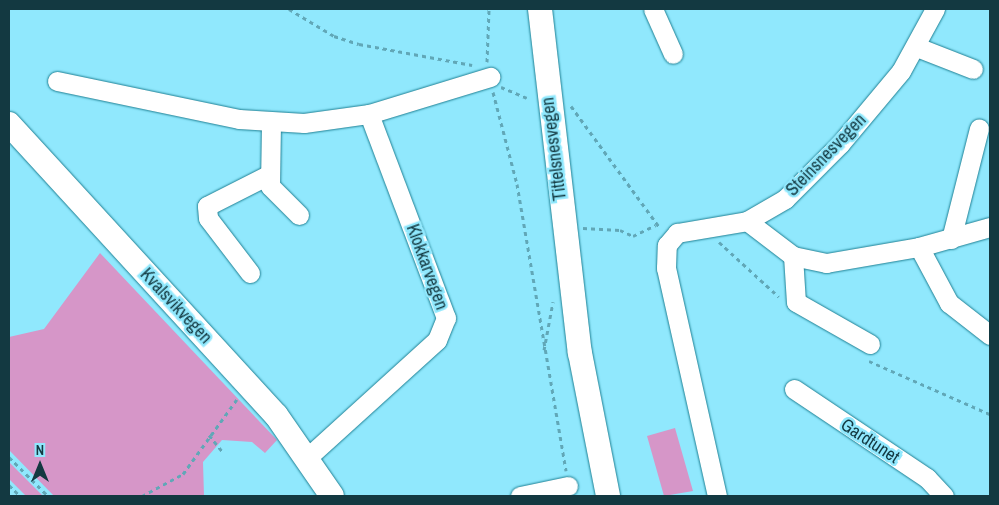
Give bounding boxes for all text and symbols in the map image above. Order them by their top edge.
street label: Tittelsnesvegen [537,96,571,202]
street label: Steinsnesvegen [781,109,871,201]
street label: Klokkarvegen [402,221,452,313]
street label: Kvalsvikvegen [136,264,216,348]
street label: Gardtunet [837,414,903,468]
north arrow [15,440,65,490]
text: N [36,441,44,459]

